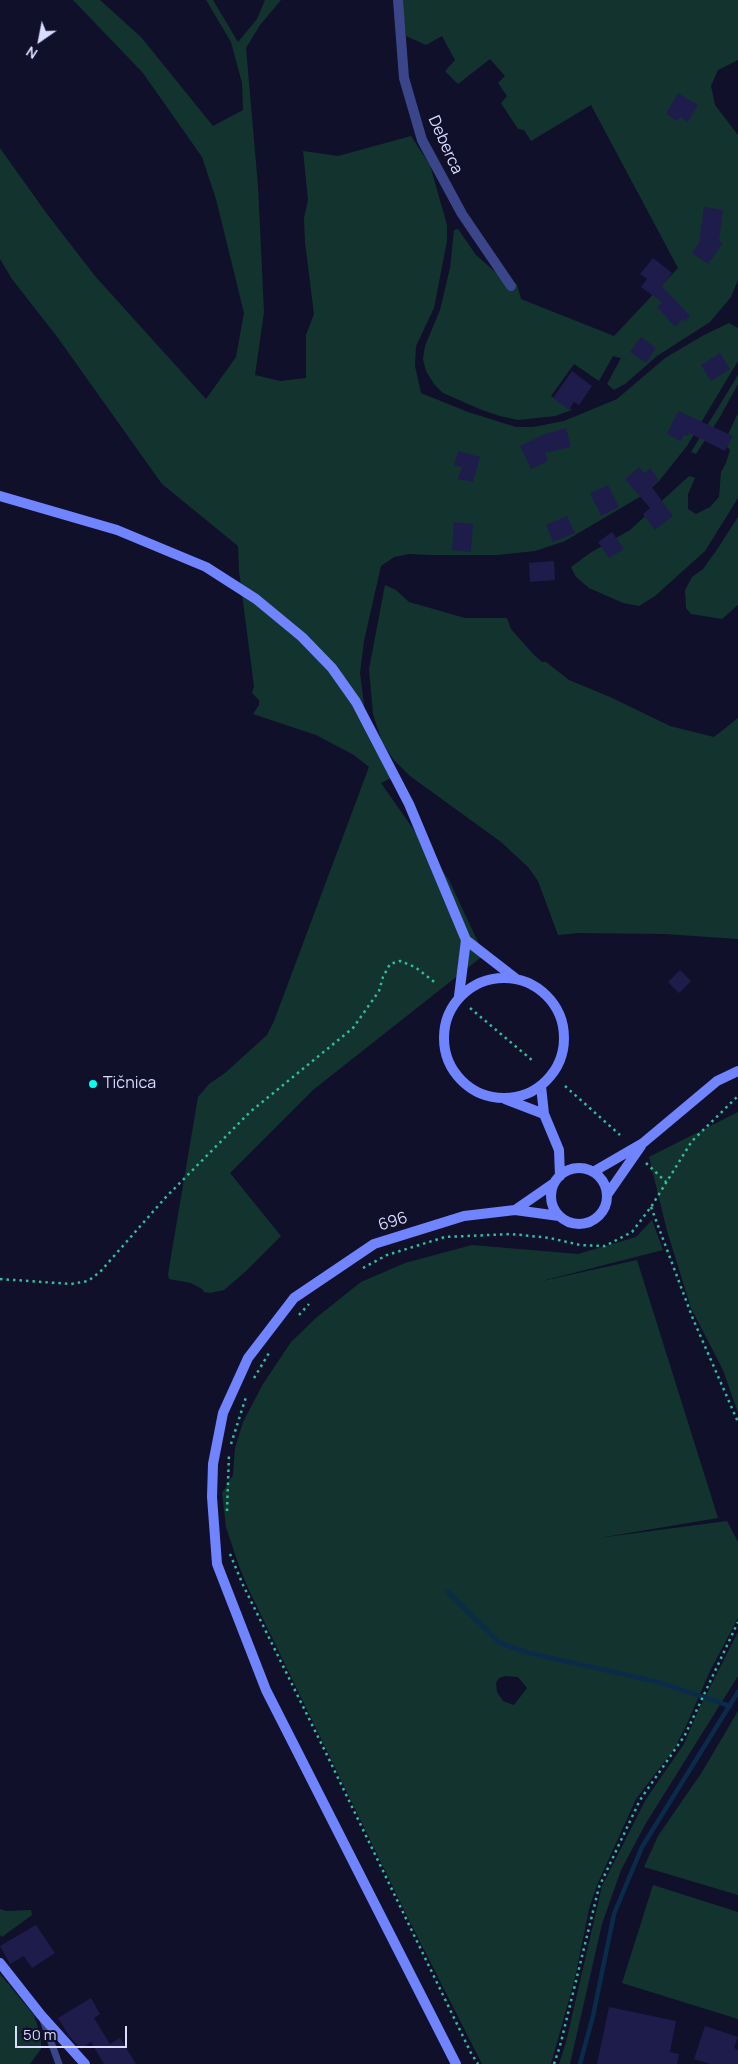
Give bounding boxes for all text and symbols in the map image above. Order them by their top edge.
north arrow [15,15,65,65]
text: N [22,42,41,64]
street label: Deberca [424,113,466,177]
place label: Tičnica [103,1074,156,1094]
marker: Tičnica [87,1078,99,1090]
street label: 696 [376,1208,410,1236]
scale bar [18,2016,130,2048]
text: 50 m [23,2024,57,2045]

